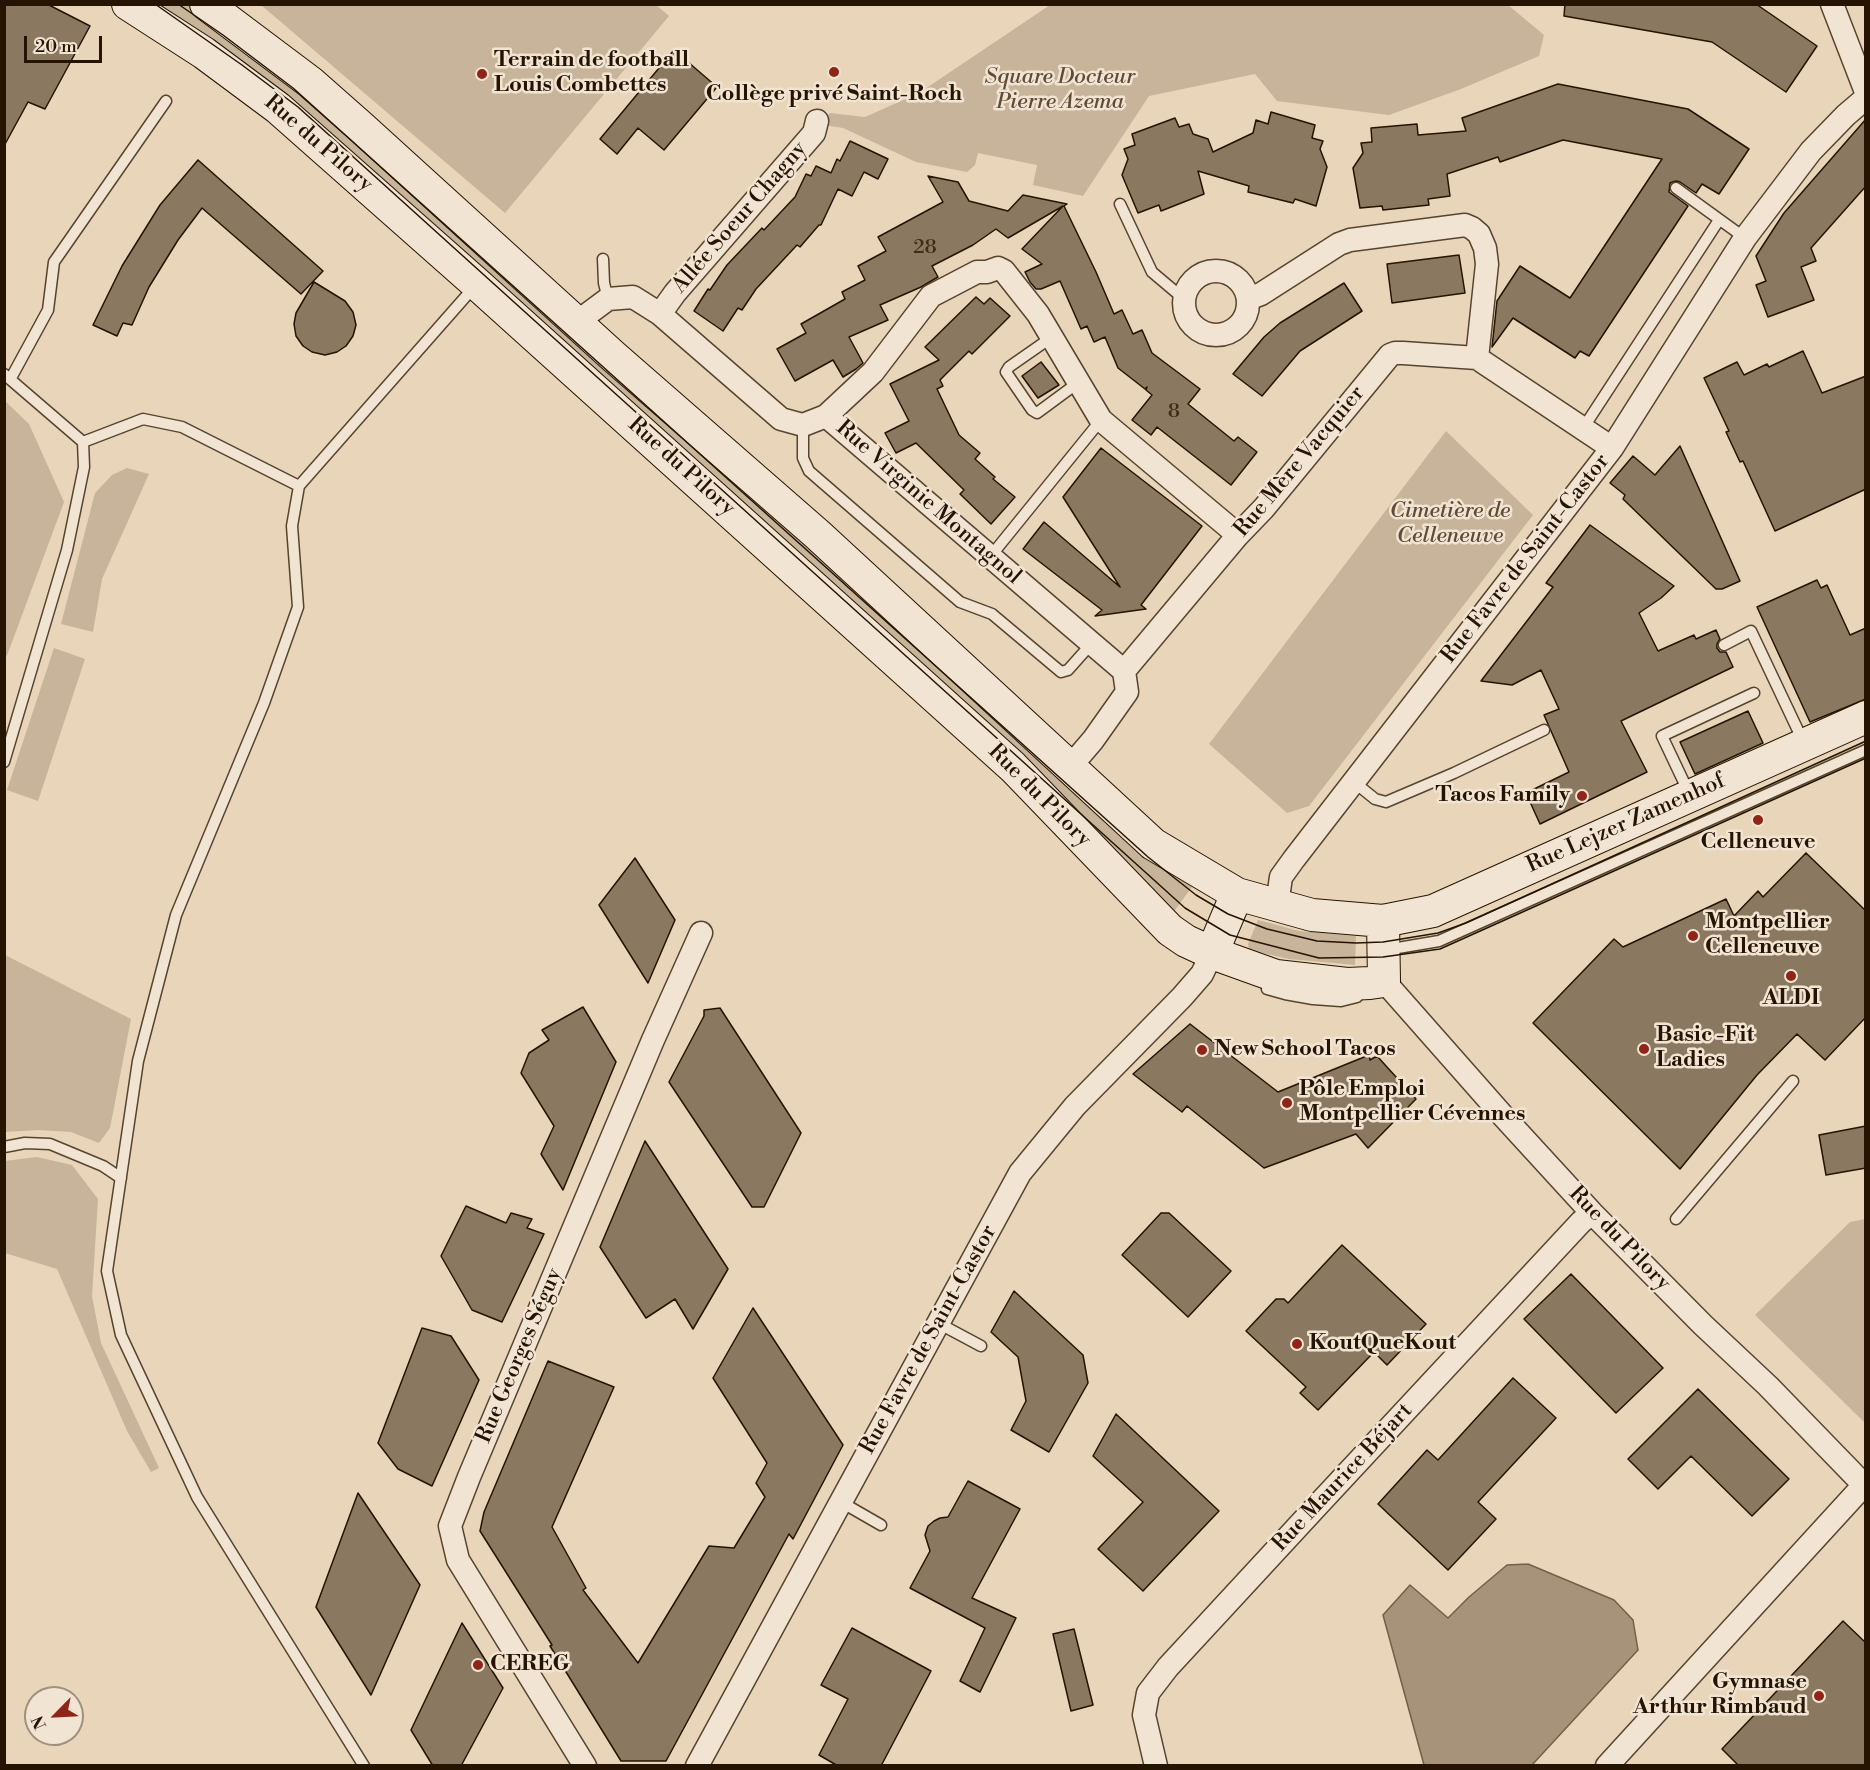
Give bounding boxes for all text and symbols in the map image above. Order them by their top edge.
scale bar [27,24,105,62]
text: 20 m [35,35,77,58]
place label: Terrain de football Louis Combettes [494,48,689,100]
marker: Collège privé Saint-Roch [827,65,841,79]
park label: Square Docteur Pierre Azema [985,65,1135,116]
marker: Terrain de football Louis Combettes [475,67,489,81]
place label: Collège privé Saint-Roch [706,82,962,108]
street label: Rue du Pilory [258,90,378,198]
street label: Allée Soeur Chagny [667,137,813,299]
house number: 28 [913,236,937,260]
street label: Rue Mère Vacquier [1229,381,1371,543]
house number: 8 [1168,400,1180,424]
street label: Rue du Pilory [622,412,740,522]
street label: Rue Virginie Montagnol [830,415,1026,591]
street label: Rue Favre de Saint-Castor [1436,449,1616,669]
park label: Cimetière de Celleneuve [1390,499,1510,550]
street label: Rue du Pilory [982,739,1096,853]
street label: Rue Lejzer Zamenhof [1523,768,1729,880]
place label: Tacos Family [1436,783,1570,809]
marker: Tacos Family [1575,789,1589,803]
marker: Celleneuve [1751,813,1765,827]
place label: Celleneuve [1701,830,1815,856]
place label: Montpellier Celleneuve [1705,910,1830,962]
marker: Montpellier Celleneuve [1686,929,1700,943]
marker: ALDI [1784,969,1798,983]
place label: ALDI [1763,986,1819,1012]
place label: Basic -Fit Ladies [1656,1023,1754,1074]
place label: New School Tacos [1214,1037,1396,1063]
marker: Basic -Fit Ladies [1637,1042,1651,1056]
marker: New School Tacos [1195,1043,1209,1057]
place label: Pôle Emploi Montpellier Cévennes [1299,1077,1525,1128]
marker: Pôle Emploi Montpellier Cévennes [1280,1096,1294,1110]
street label: Rue du Pilory [1563,1181,1675,1297]
street label: Rue Favre de Saint-Castor [855,1221,1003,1459]
street label: Rue Georges Séguy [471,1265,569,1447]
place label: KoutQueKout [1309,1331,1456,1357]
marker: KoutQueKout [1290,1337,1304,1351]
street label: Rue Maurice Béjart [1267,1398,1419,1558]
place label: CEREG [490,1652,570,1678]
marker: CEREG [471,1658,485,1672]
place label: Gymnase Arthur Rimbaud [1633,1670,1807,1722]
north arrow [24,1686,84,1746]
marker: Gymnase Arthur Rimbaud [1812,1689,1826,1703]
text: N [28,1713,51,1732]

